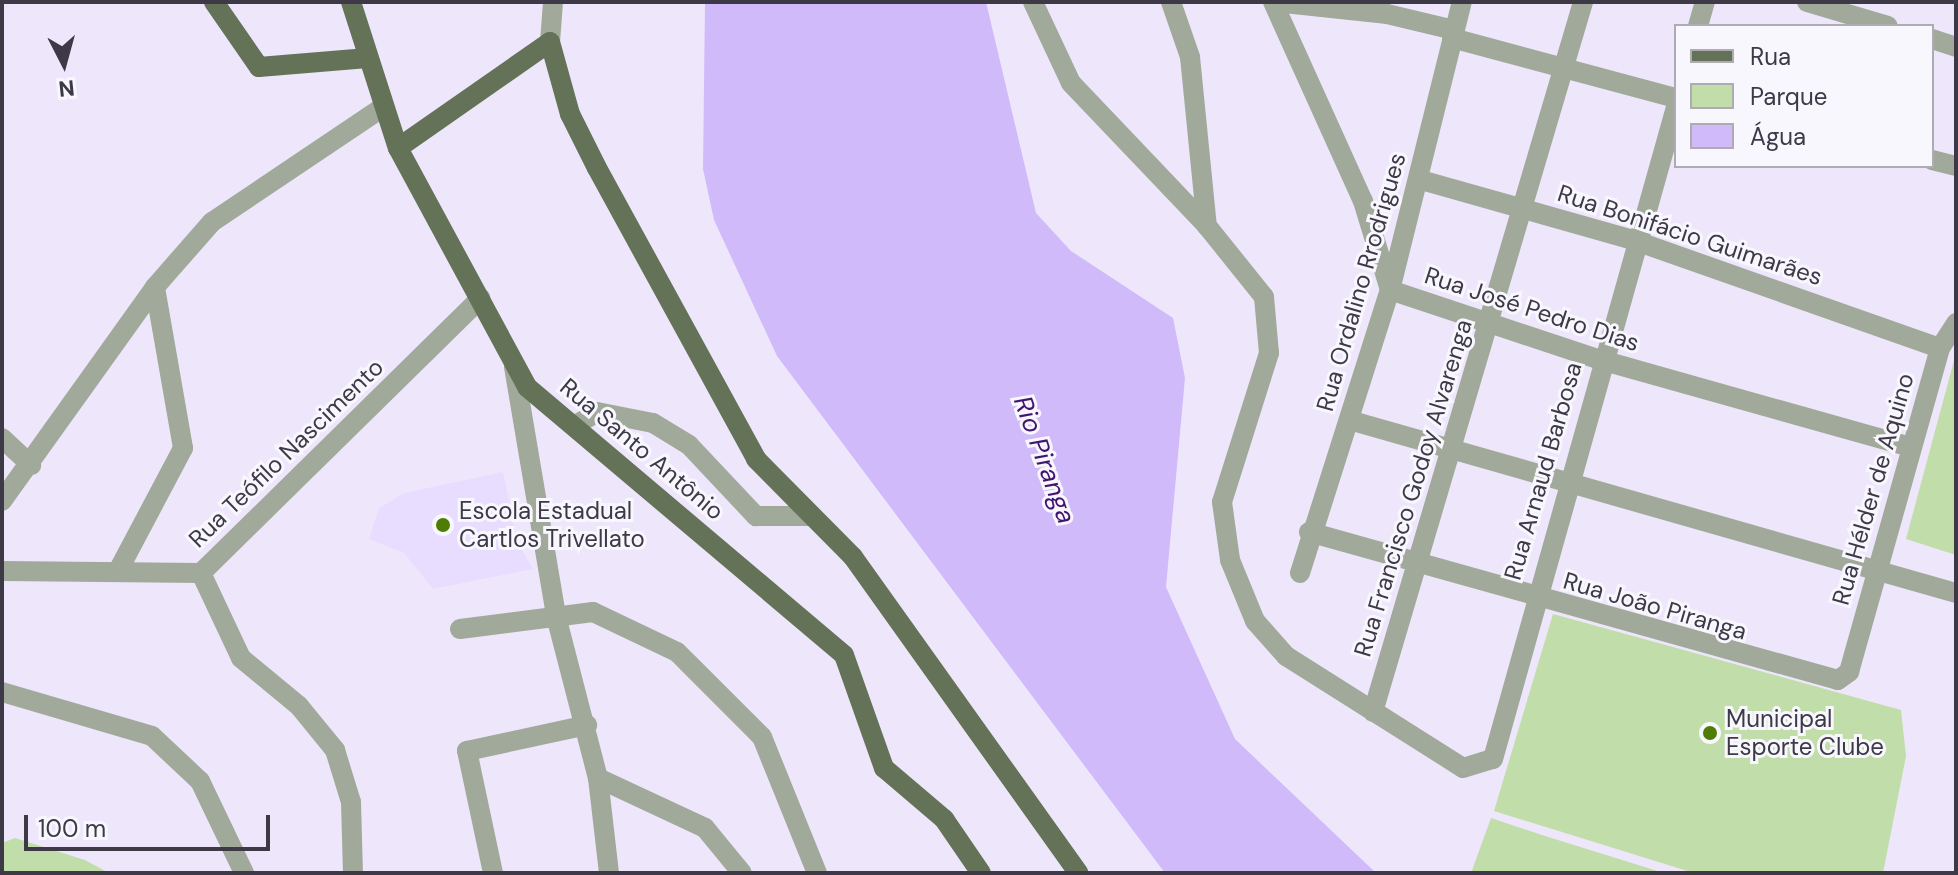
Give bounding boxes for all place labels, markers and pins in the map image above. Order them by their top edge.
place label: Escola Estadual Cartlos Trivellato [459,497,645,553]
marker: Escola Estadual Cartlos Trivellato [434,516,452,534]
place label: Municipal Esporte Clube [1726,705,1884,761]
marker: Municipal Esporte Clube [1701,724,1719,742]

